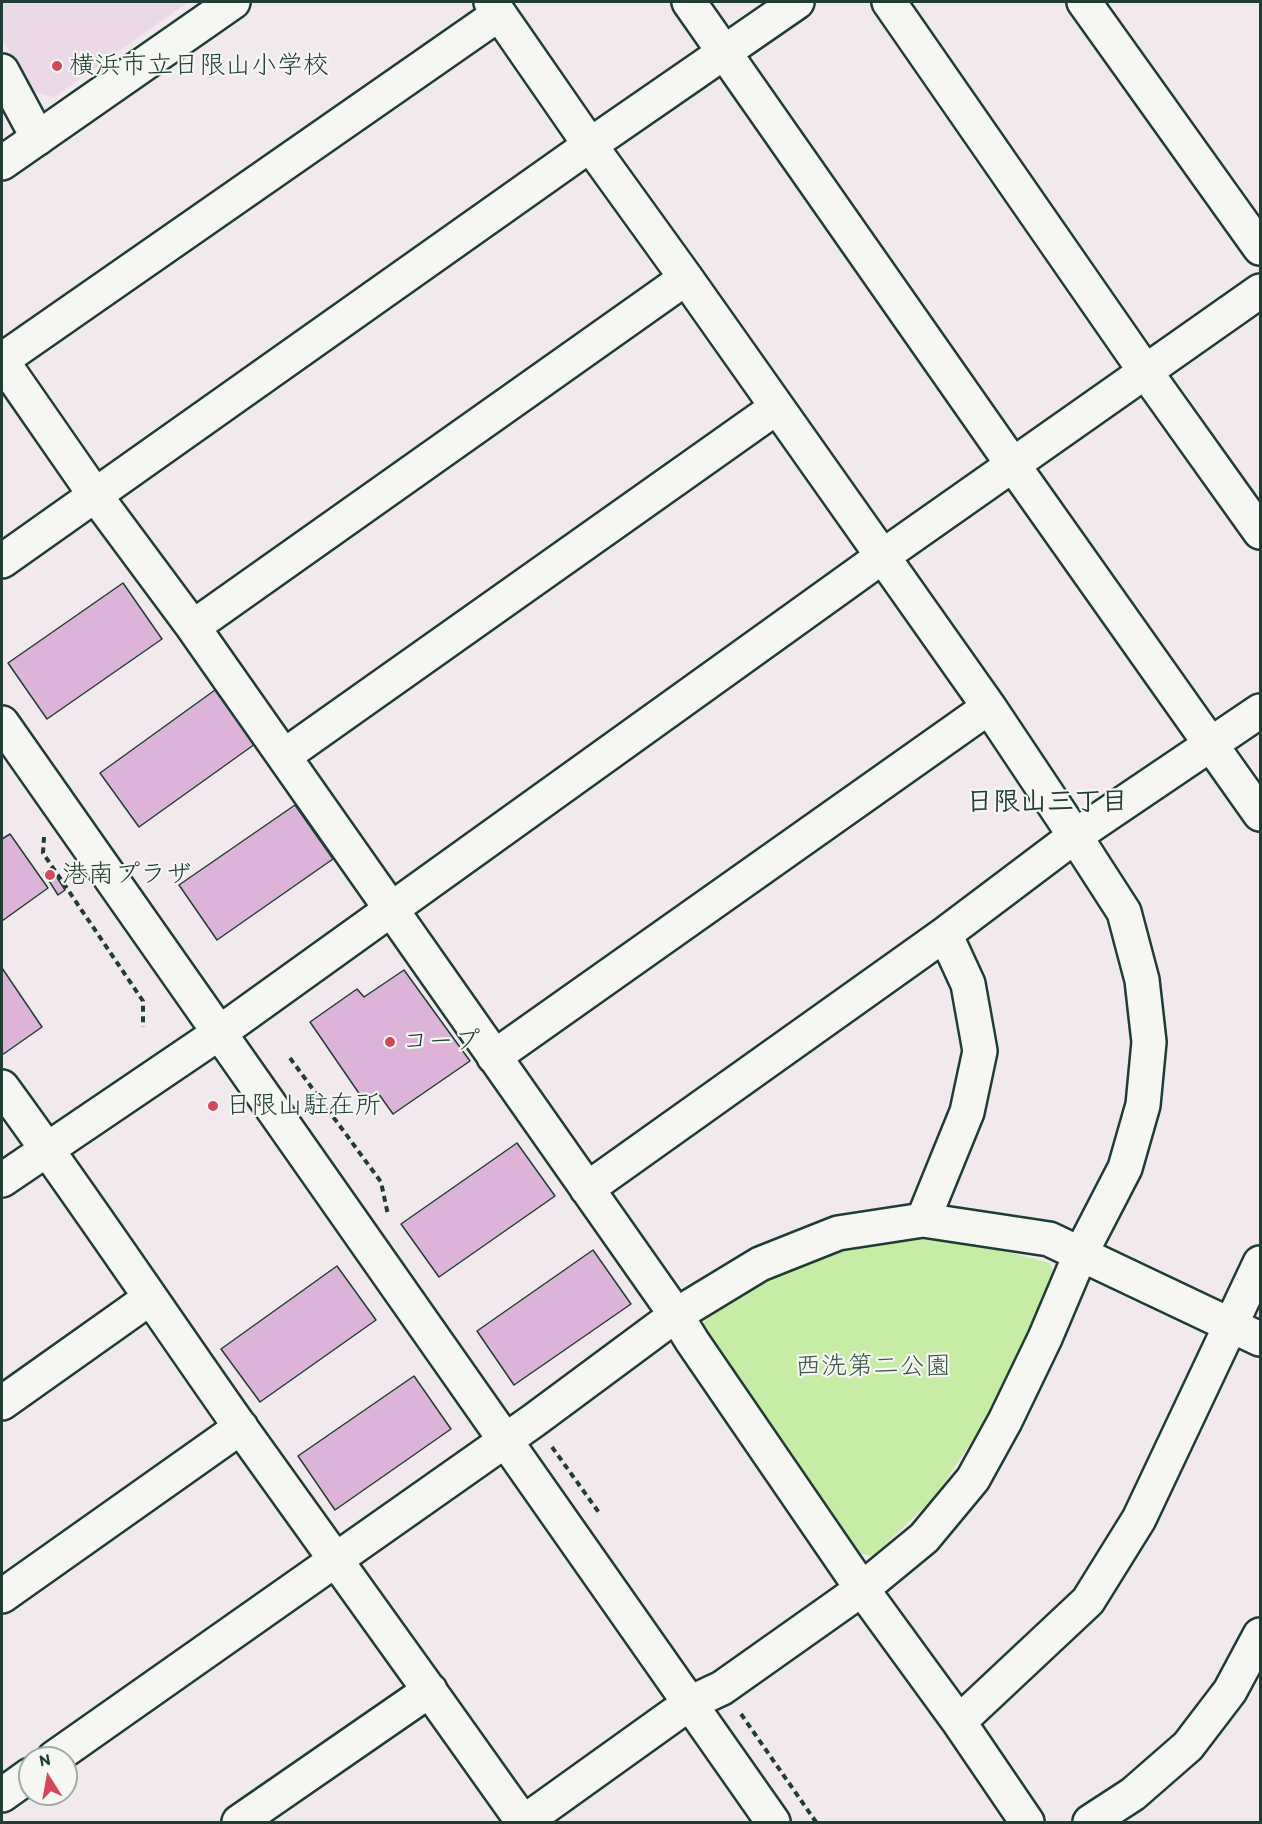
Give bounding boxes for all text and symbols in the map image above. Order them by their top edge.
place label: 横浜市立日限山小学校 [69,50,329,82]
marker: 横浜市立日限山小学校 [50,59,64,73]
district label: 日限山三丁目 [966,787,1128,819]
place label: 港南プラザ [62,859,192,891]
marker: 港南プラザ [43,868,57,882]
place label: コープ [402,1026,480,1058]
marker: コープ [383,1035,397,1049]
place label: 日限山駐在所 [225,1090,381,1122]
marker: 日限山駐在所 [206,1099,220,1113]
park label: 西洗第二公園 [795,1351,951,1383]
north arrow [18,1746,78,1806]
text: N [38,1749,52,1770]

